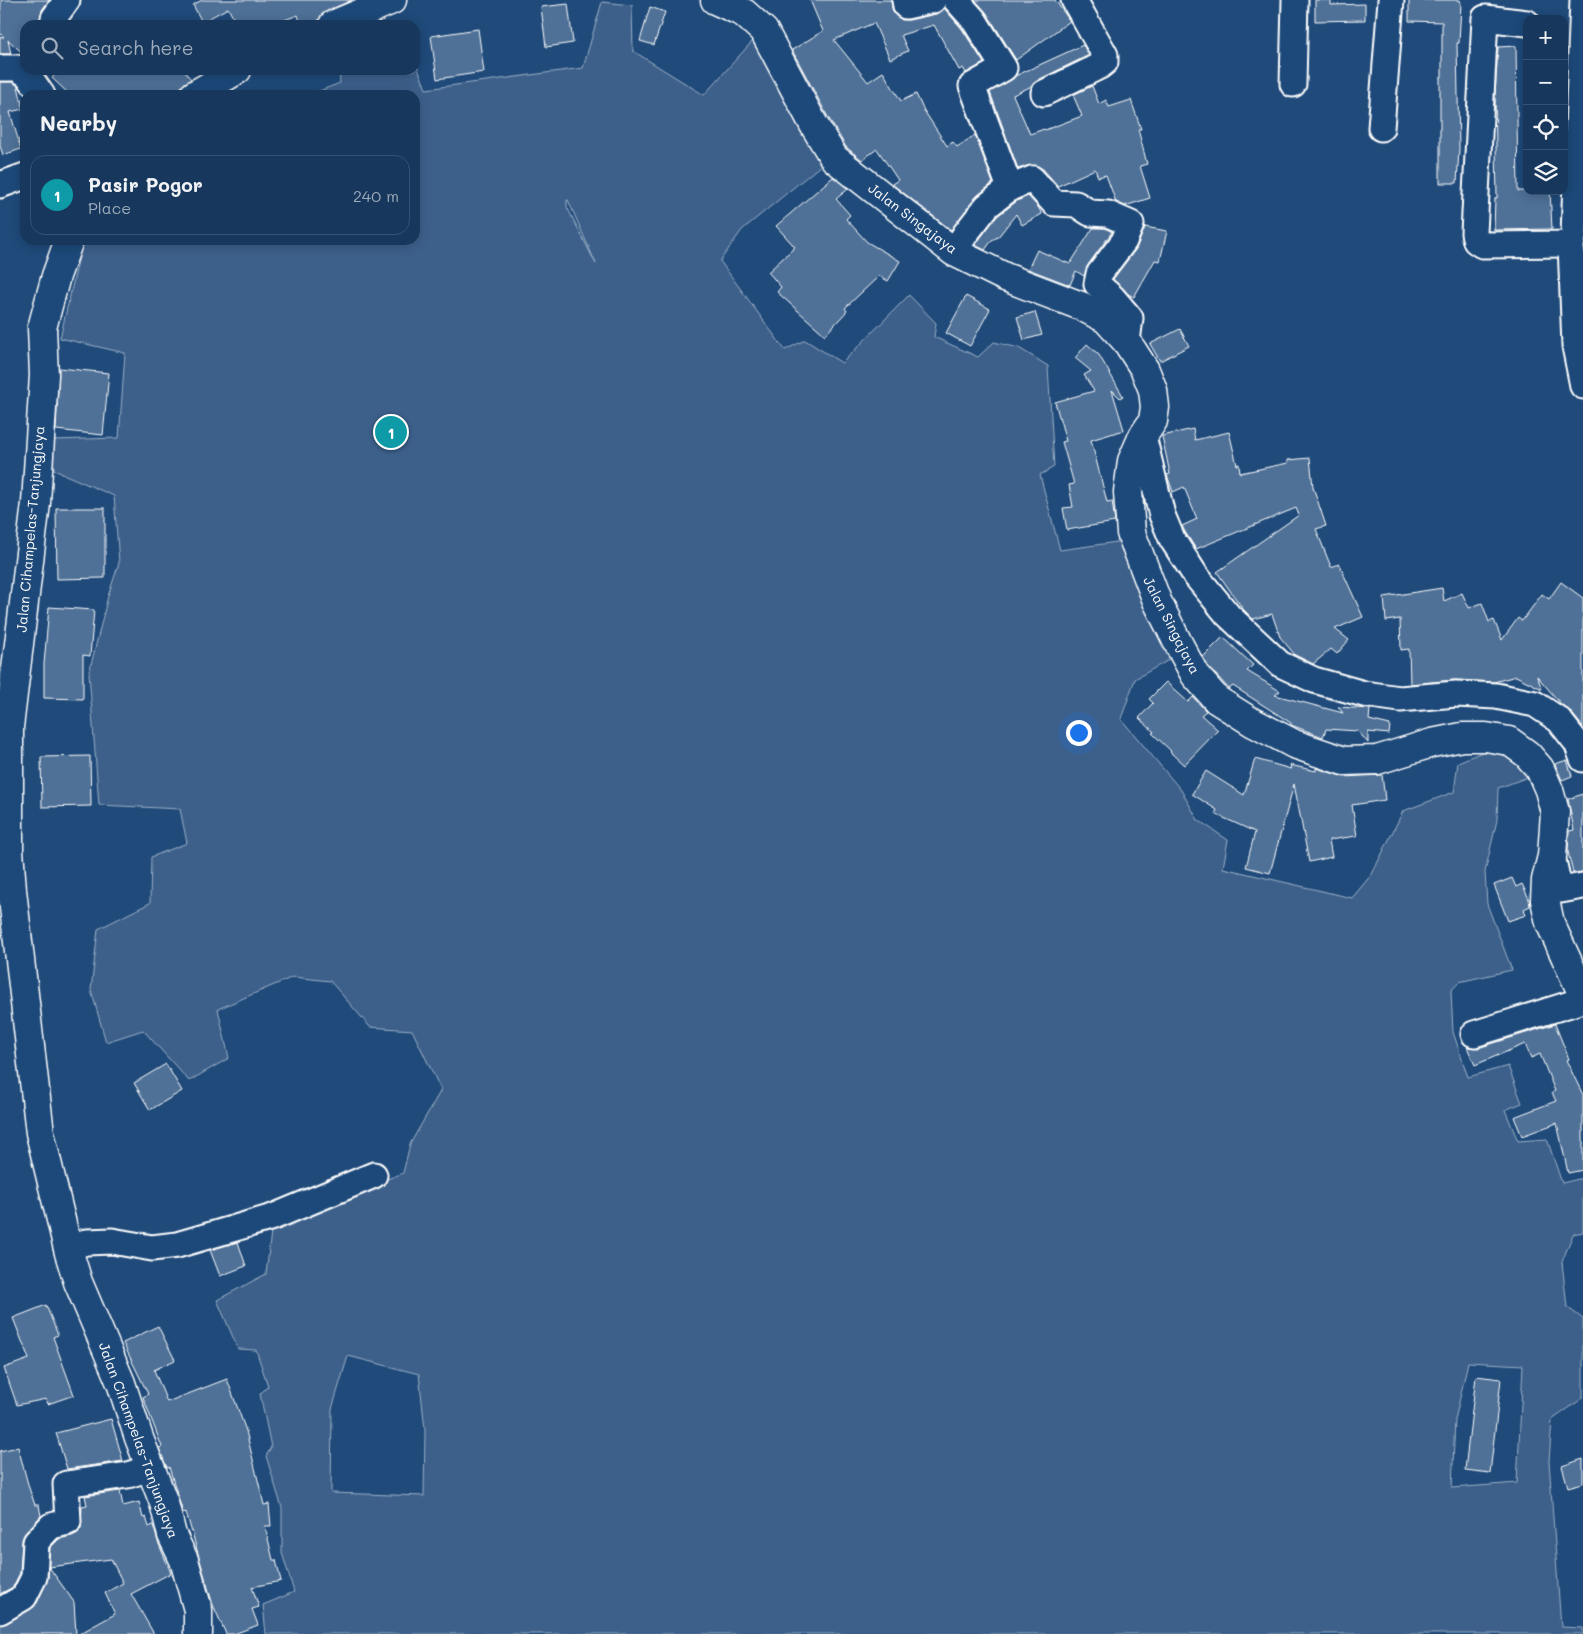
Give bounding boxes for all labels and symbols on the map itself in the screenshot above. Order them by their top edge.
street label: Jalan Singajaya [865,178,961,258]
pin: 1 [375,413,407,451]
street label: Jalan Cihampelas-Tanjungjaya [12,425,48,633]
street label: Jalan Singajaya [1139,573,1205,677]
your location [1066,720,1092,746]
street label: Jalan Cihampelas-Tanjungjaya [95,1339,183,1541]

